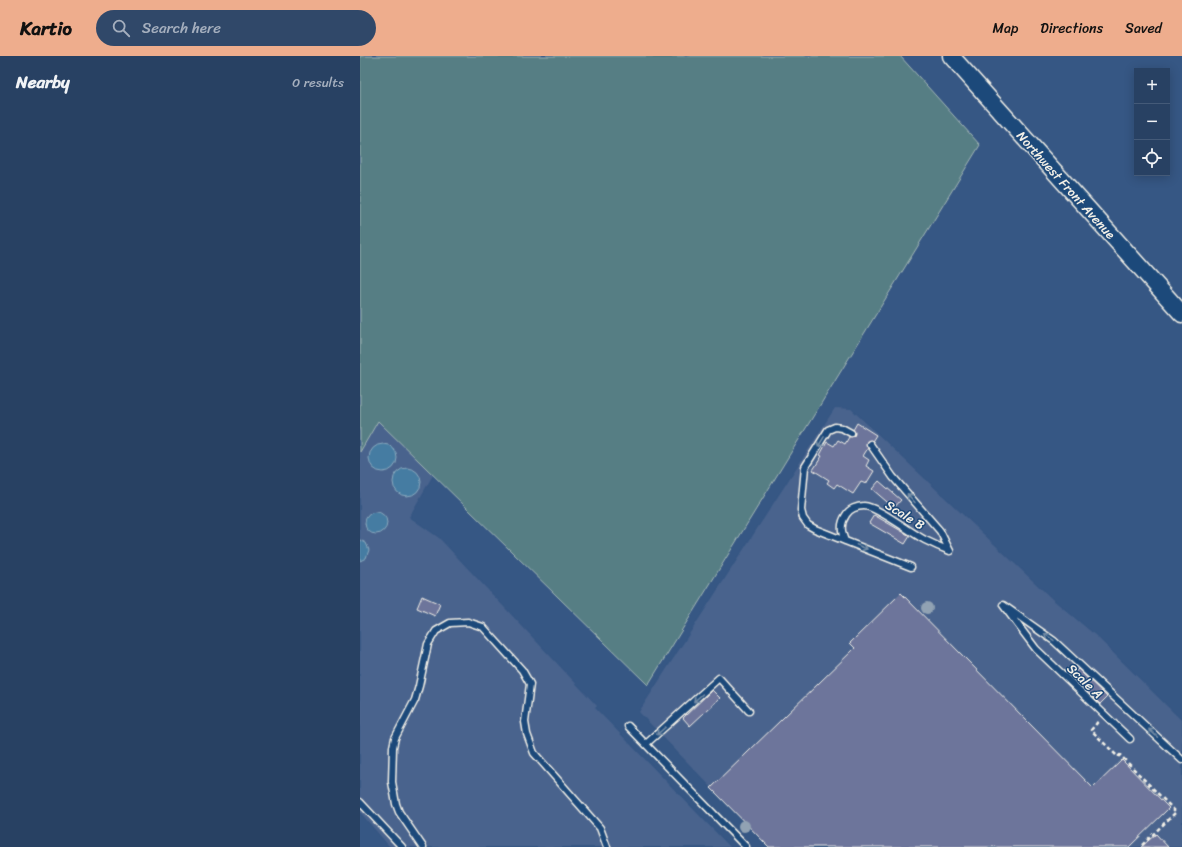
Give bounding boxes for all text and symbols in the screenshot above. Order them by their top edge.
search box [96,10,376,46]
text: Kartio [20,12,72,45]
text: Search here [142,15,221,41]
text: Map [992,16,1018,41]
text: Directions [1040,16,1103,41]
text: Saved [1125,16,1162,41]
icon: search [110,17,132,39]
text: Nearby [16,67,70,97]
map controls [1134,68,1170,176]
button: + [1134,68,1170,104]
text: 0 results [292,71,344,94]
button: − [1134,104,1170,140]
street label: Northwest Front Avenue [1011,125,1121,245]
button: locate [1134,140,1170,176]
one-way arrow [816,436,824,448]
one-way arrow [906,492,915,503]
street label: Scale B [881,494,929,536]
one-way arrow [855,544,867,552]
one-way arrow [1043,633,1054,641]
street label: Scale A [1061,658,1109,704]
one-way arrow [693,693,703,702]
one-way arrow [657,726,667,735]
one-way arrow [1148,729,1159,738]

